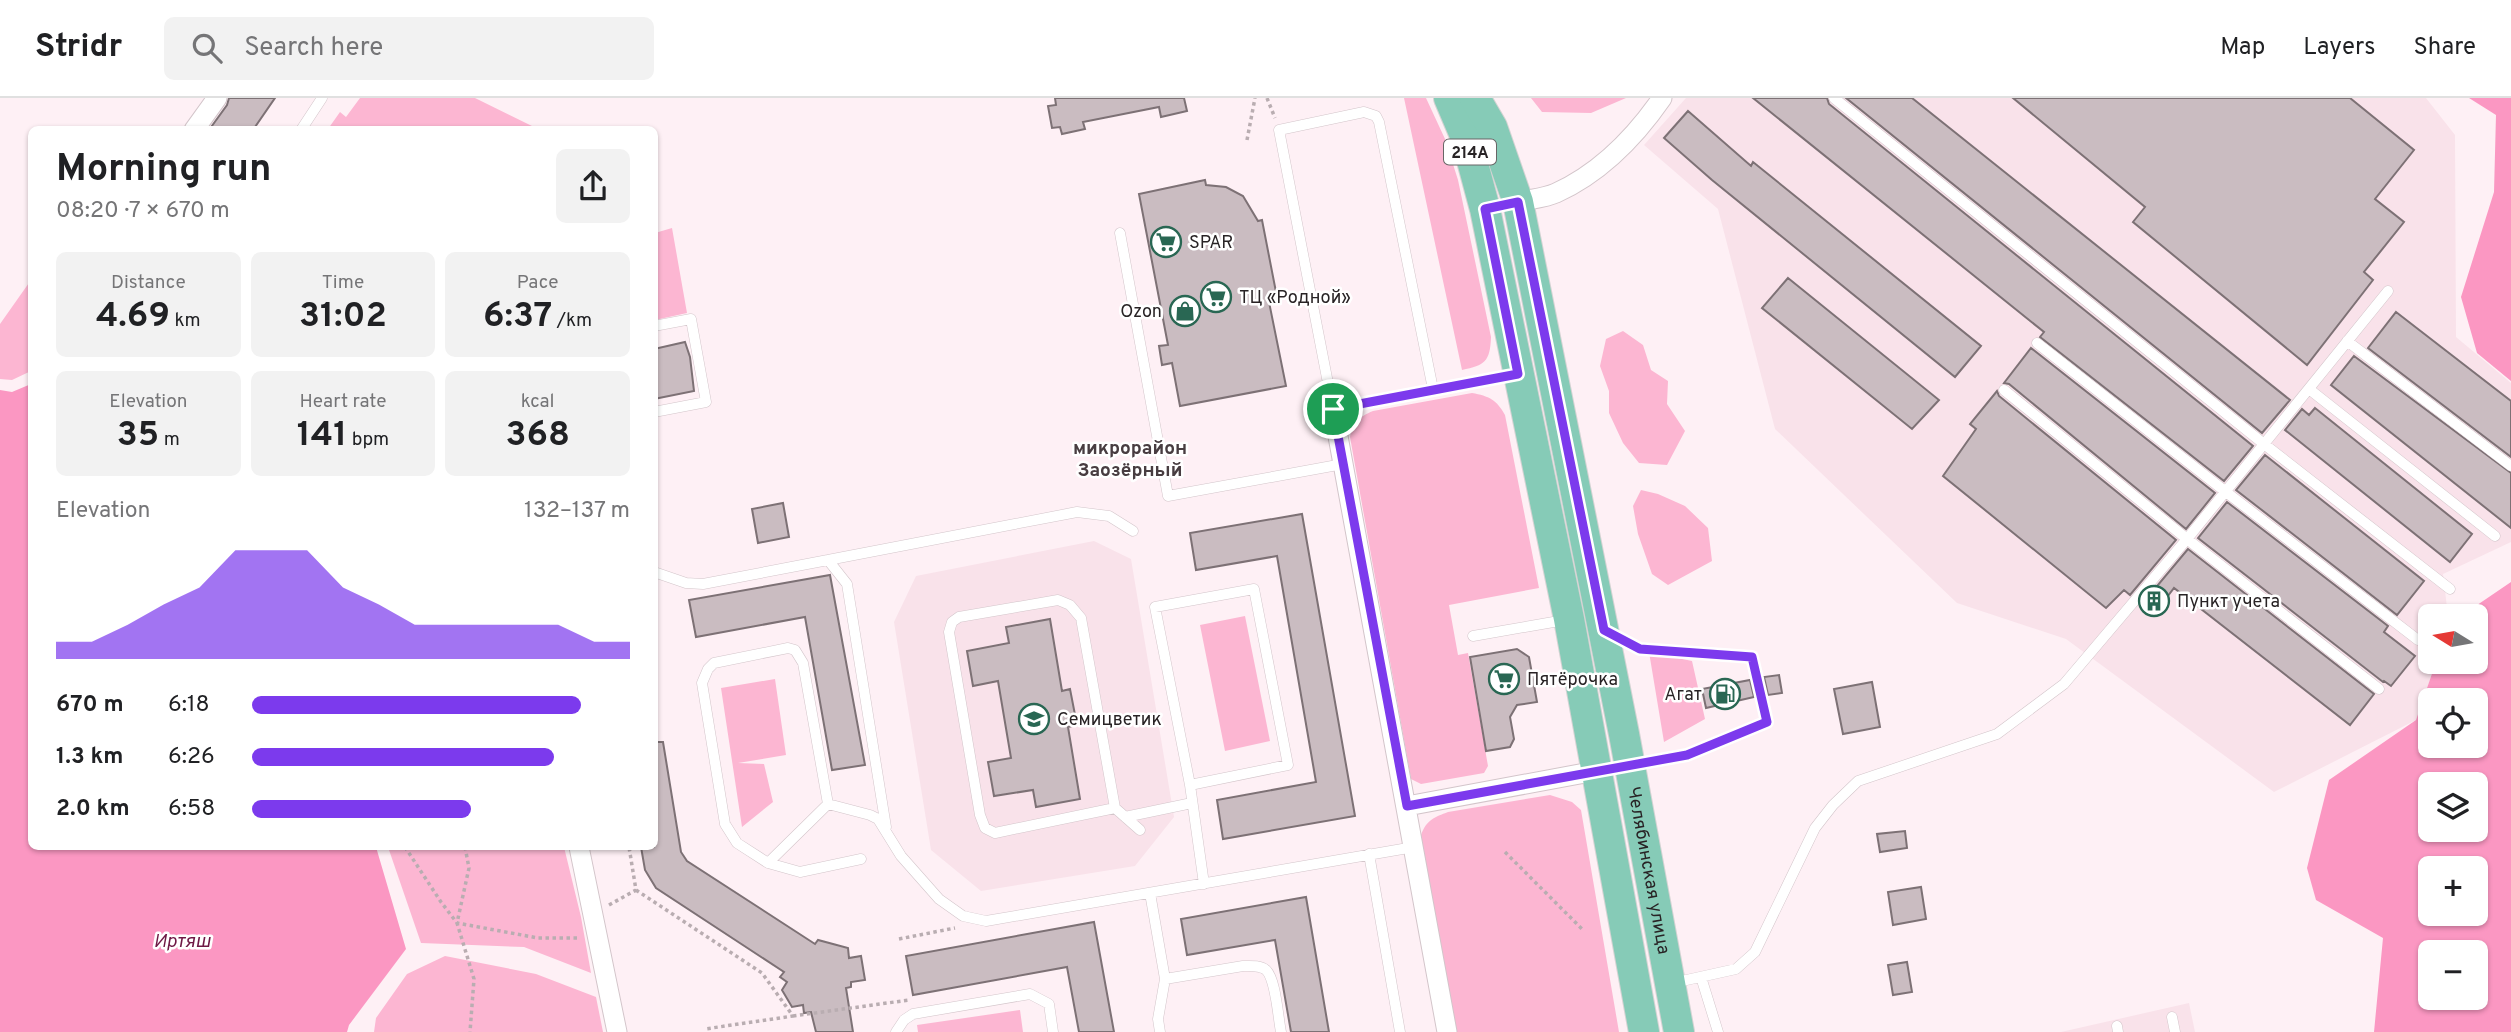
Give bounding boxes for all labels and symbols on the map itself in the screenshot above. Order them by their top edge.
road number: 214А [1444,140,1496,164]
supermarket icon: SPAR [1149,225,1183,259]
place label: SPAR [1189,232,1233,255]
supermarket icon: ТЦ «Родной» [1199,280,1233,314]
place label: ТЦ «Родной» [1239,287,1351,310]
shop icon: Ozon [1168,294,1202,328]
place label: Ozon [1120,301,1162,324]
pin [1303,379,1363,439]
district label: микрорайон Заозёрный [1073,437,1187,483]
building icon: Пункт учета [2137,584,2171,618]
place label: Пункт учета [2177,591,2280,614]
north arrow [2418,604,2488,674]
supermarket icon: Пятёрочка [1487,662,1521,696]
place label: Пятёрочка [1527,669,1618,692]
fuel station icon: Агат [1708,677,1742,711]
place label: Агат [1664,684,1702,707]
school or university icon: Семицветик [1017,702,1051,736]
place label: Семицветик [1057,709,1162,732]
street label: Челябинская улица [1621,785,1674,956]
water label: Иртяш [153,930,211,954]

